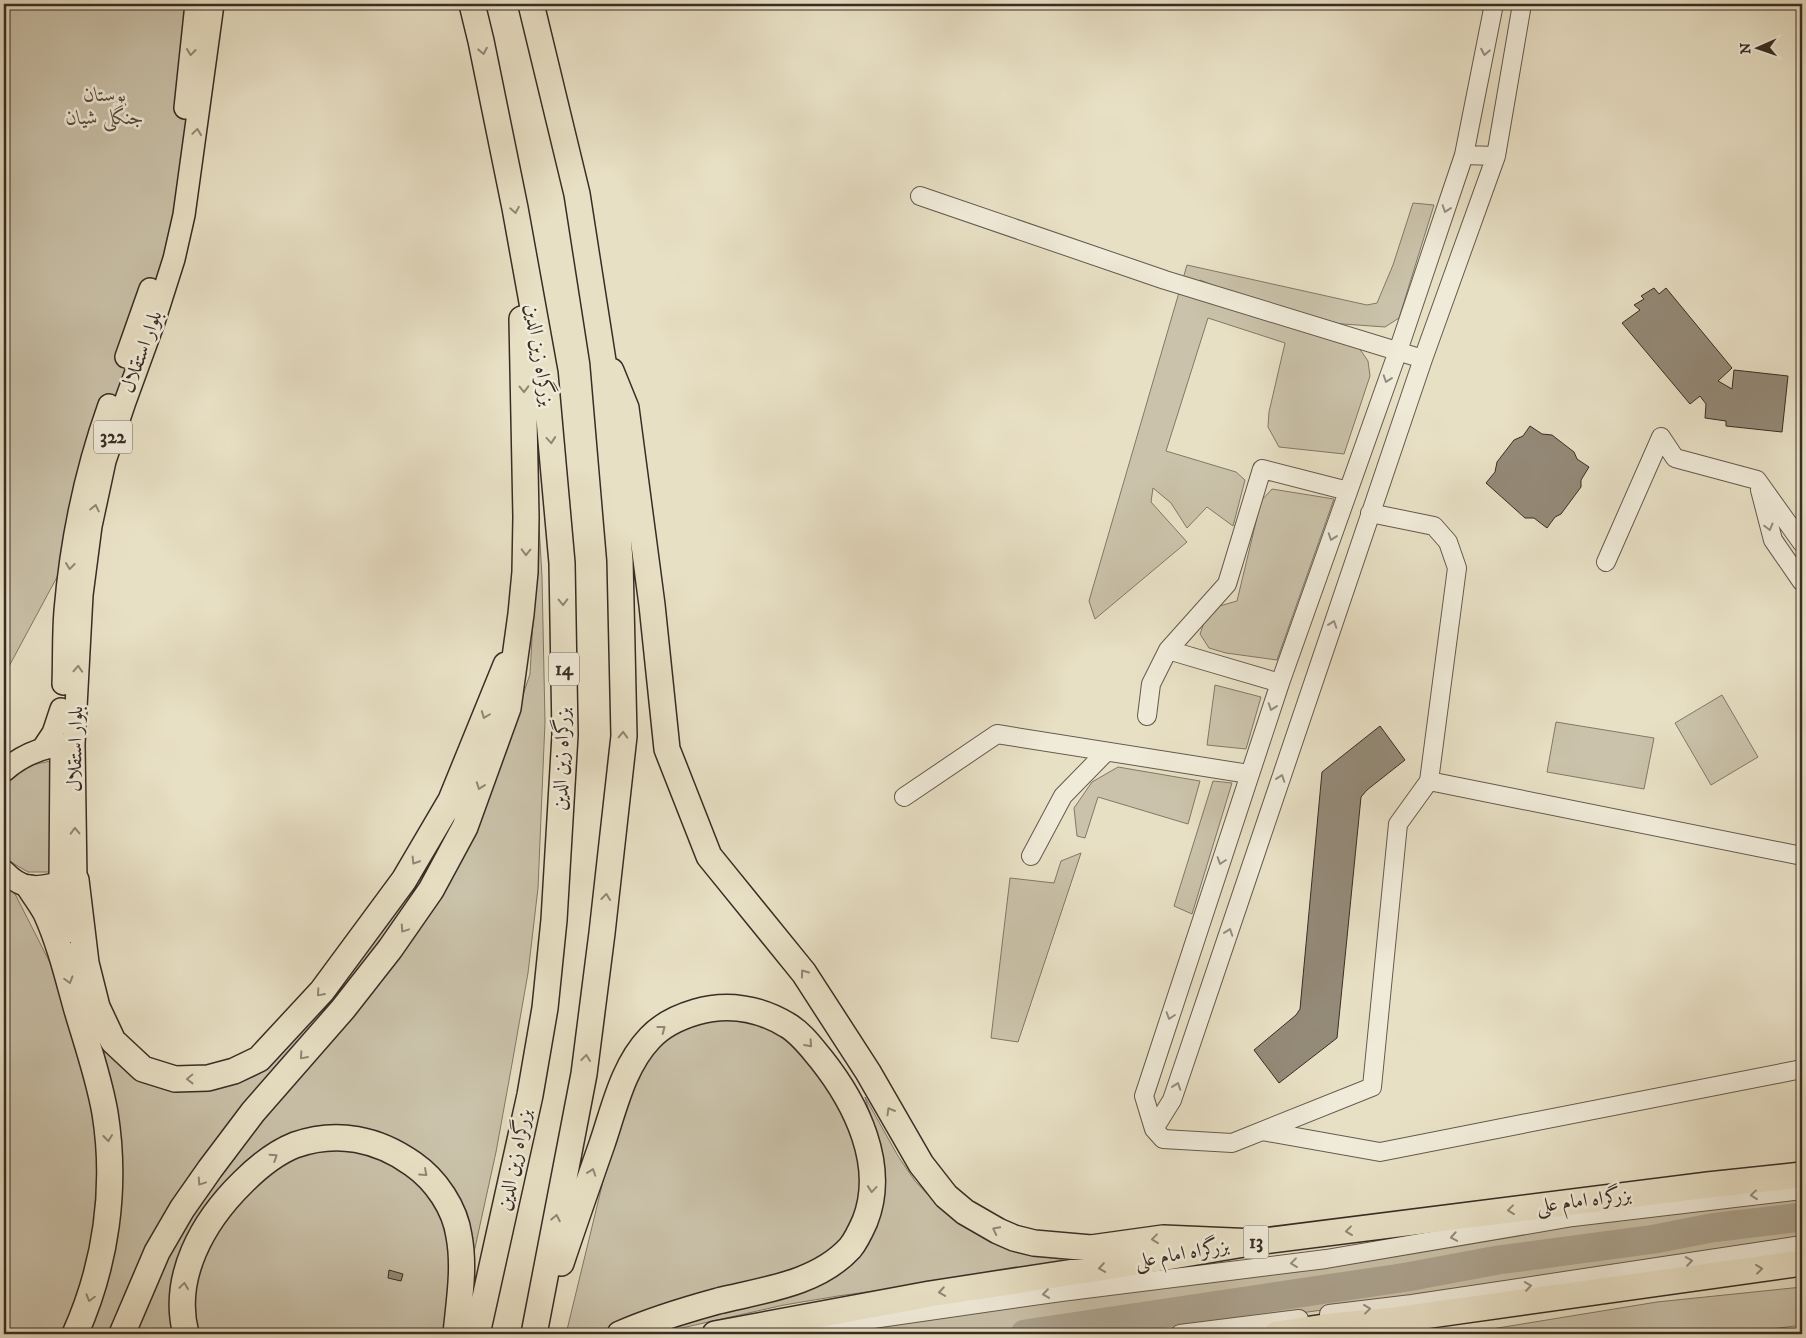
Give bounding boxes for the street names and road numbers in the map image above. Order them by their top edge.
street label: بزرگراه زین الدین [519,302,562,409]
street label: بلوار استقلال [116,307,168,397]
road number: 322 [94,421,132,454]
road number: 14 [549,652,579,686]
street label: بلوار استقلال [63,706,89,792]
street label: بزرگراه زین الدین [546,706,576,811]
street label: بزرگراه زین الدین [490,1106,538,1213]
street label: بزرگراه امام علی [1535,1181,1634,1223]
road number: 13 [1244,1226,1268,1258]
street label: بزرگراه امام علی [1132,1231,1232,1279]

